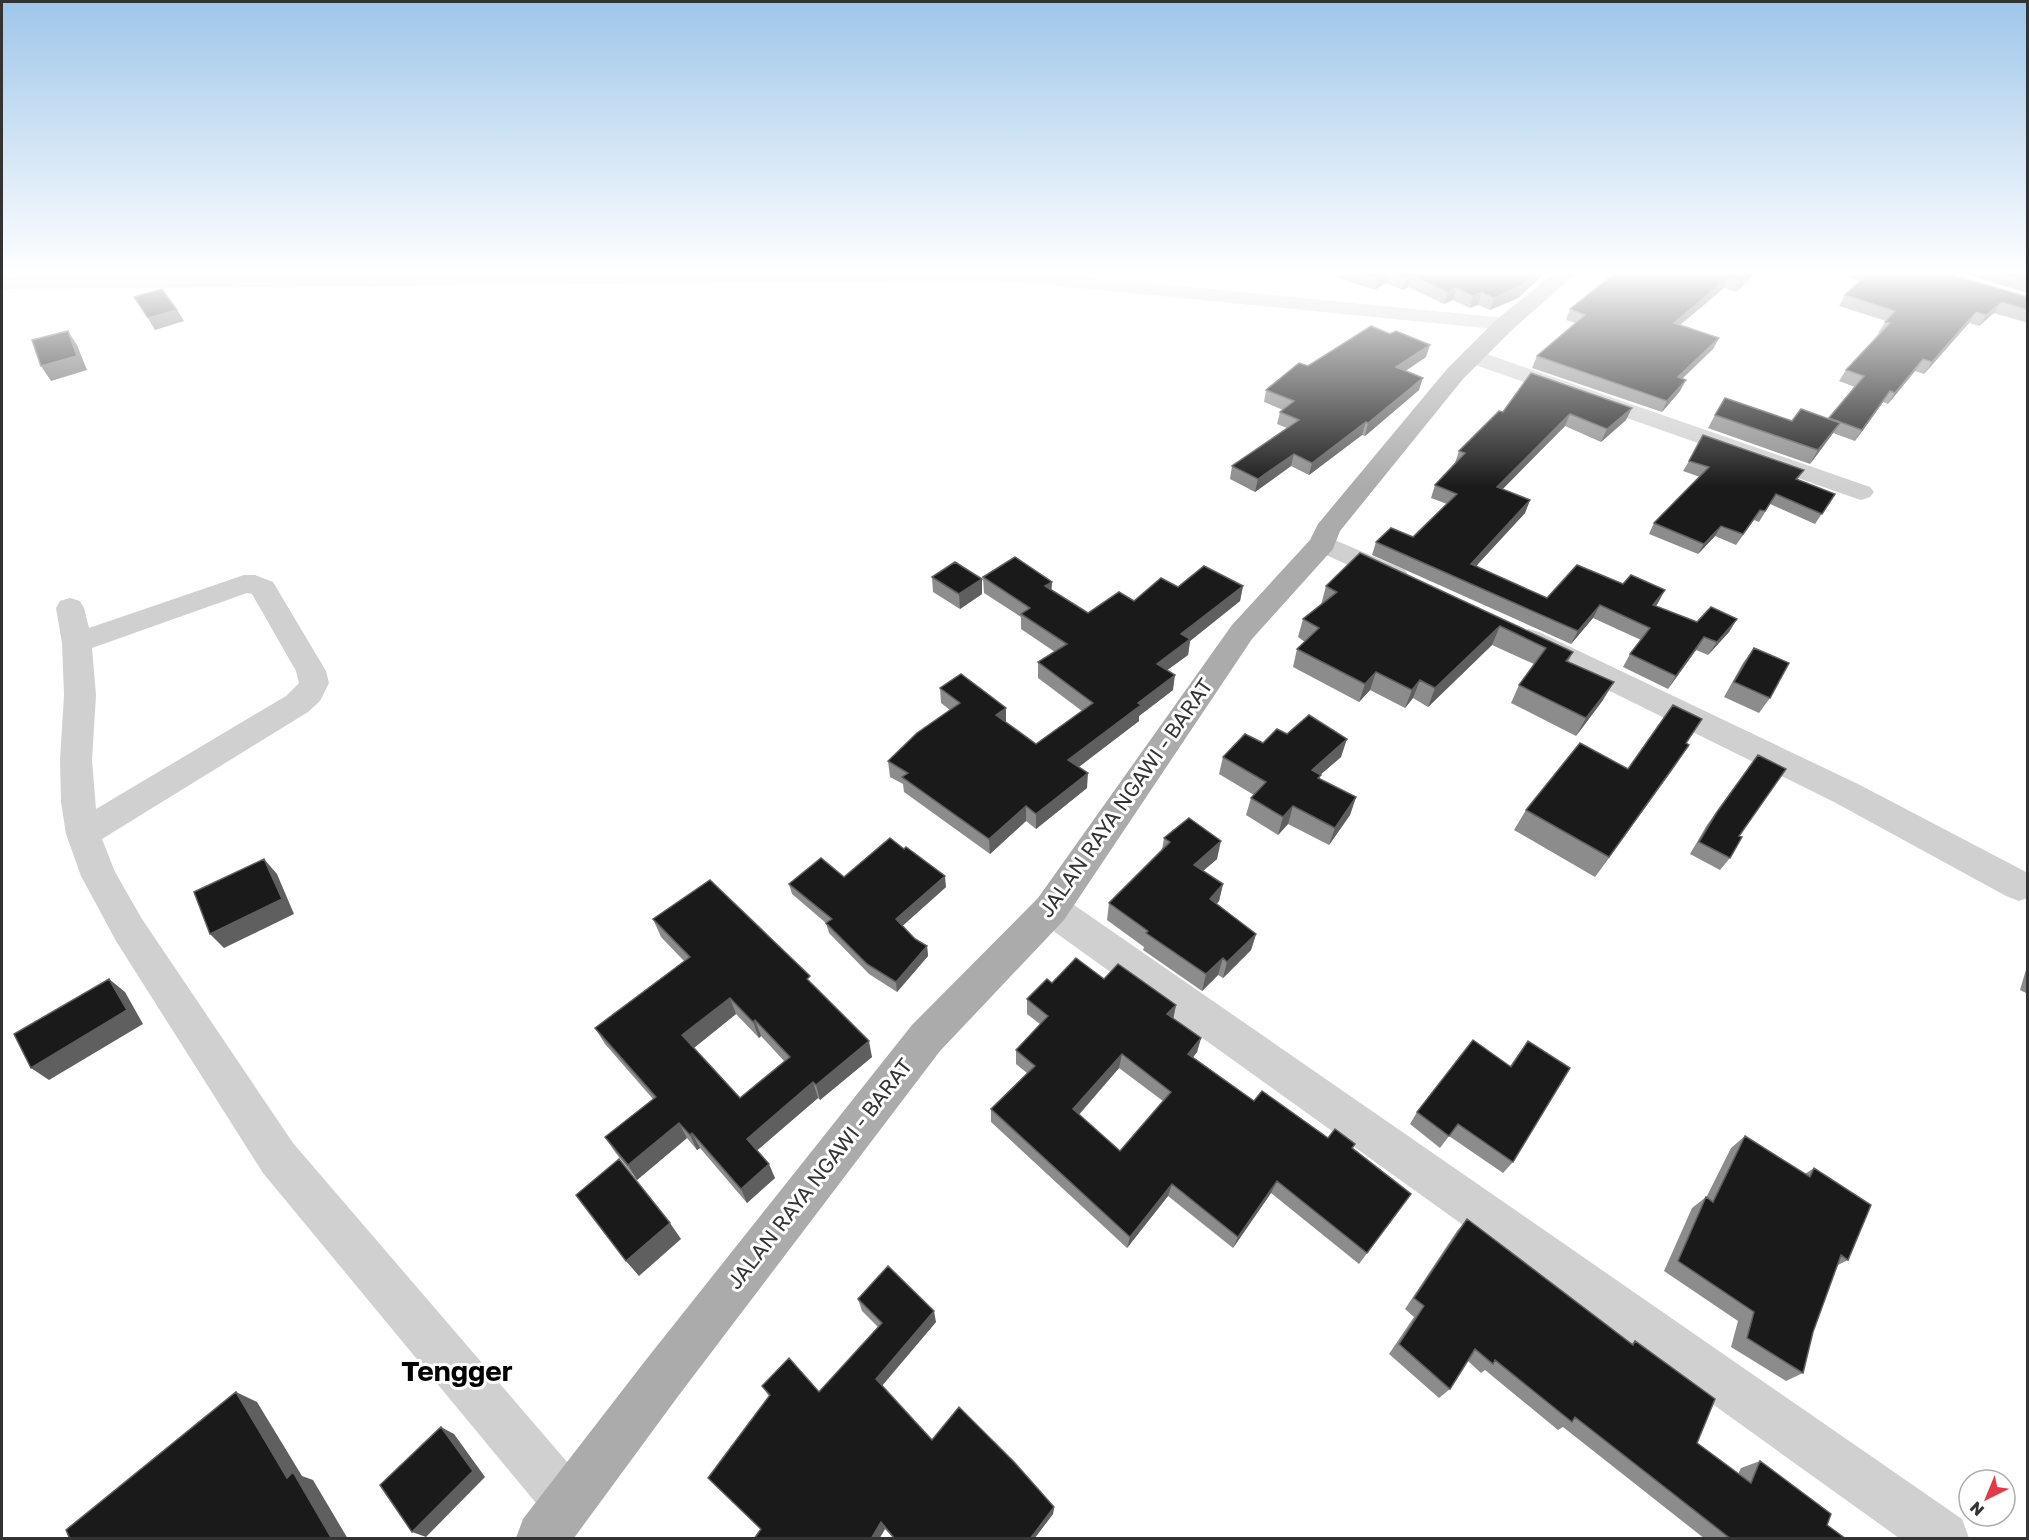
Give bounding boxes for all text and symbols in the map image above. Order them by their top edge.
street label: JALAN RAYA NGAWI - BARAT [1033,673,1218,922]
street label: JALAN RAYA NGAWI - BARAT [721,1053,917,1294]
district label: Tengger [401,1354,513,1387]
north arrow [1957,1468,2017,1528]
text: N [1965,1498,1988,1520]

